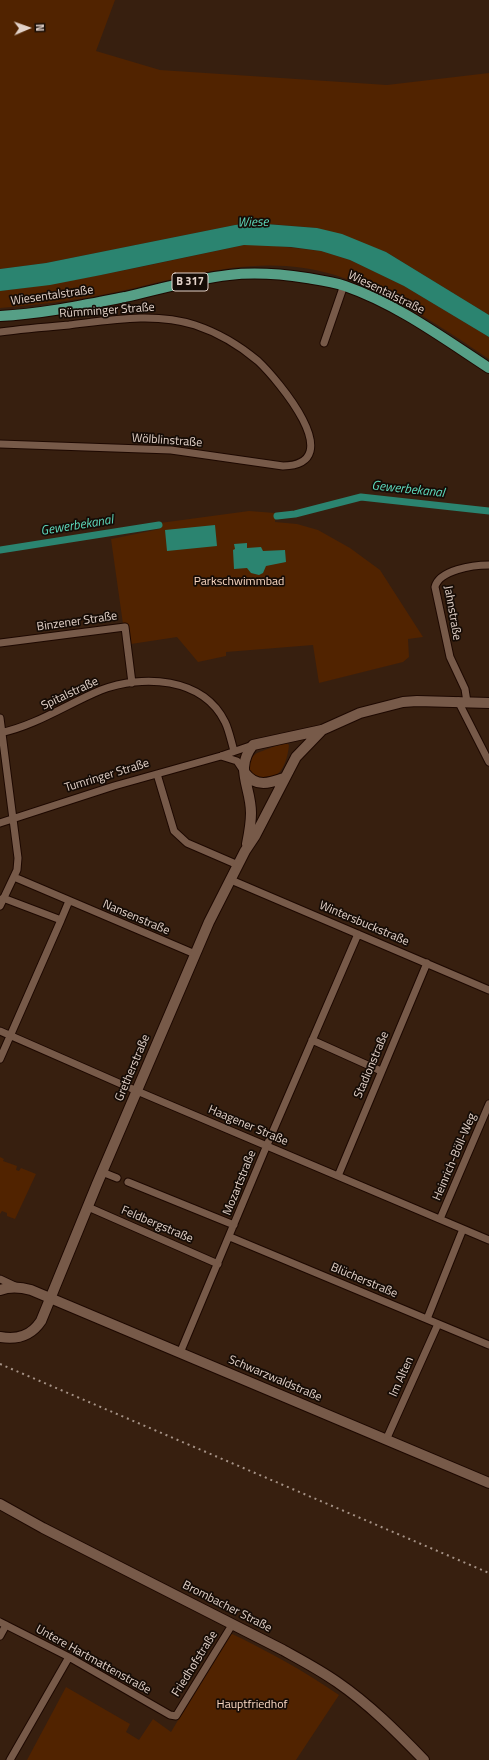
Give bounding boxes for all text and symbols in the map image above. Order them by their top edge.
north arrow [8,8,48,48]
text: N [32,23,48,32]
water label: Wiese [237,215,269,231]
street label: Wiesentalstraße [345,268,427,318]
road number: B 317 [172,273,208,291]
street label: Wiesentalstraße [10,283,94,309]
street label: Rümminger Straße [59,300,155,322]
street label: Wölblinstraße [131,431,203,451]
water label: Gewerbekanal [371,478,445,502]
water label: Gewerbekanal [40,513,114,539]
park label: Parkschwimmbad [194,575,284,589]
street label: Jahnstraße [440,585,464,641]
street label: Binzener Straße [36,609,118,635]
street label: Spitalstraße [39,675,101,713]
street label: Tumringer Straße [63,756,151,796]
street label: Nansenstraße [100,897,172,939]
street label: Wintersbuckstraße [317,899,411,949]
street label: Stadionstraße [351,1029,393,1101]
street label: Gretherstraße [112,1032,154,1104]
street label: Haagener Straße [206,1103,290,1149]
street label: Heinrich-Böll-Weg [430,1111,480,1203]
street label: Mozartstraße [220,1148,260,1218]
street label: Feldbergstraße [119,1203,195,1247]
street label: Blücherstraße [328,1260,400,1302]
street label: Schwarzwaldstraße [226,1353,324,1405]
street label: Im Alten [387,1355,417,1399]
street label: Brombacher Straße [180,1578,274,1636]
street label: Untere Hartmattenstraße [33,1622,153,1698]
street label: Friedhofstraße [169,1628,221,1700]
park label: Hauptfriedhof [217,1698,287,1712]

